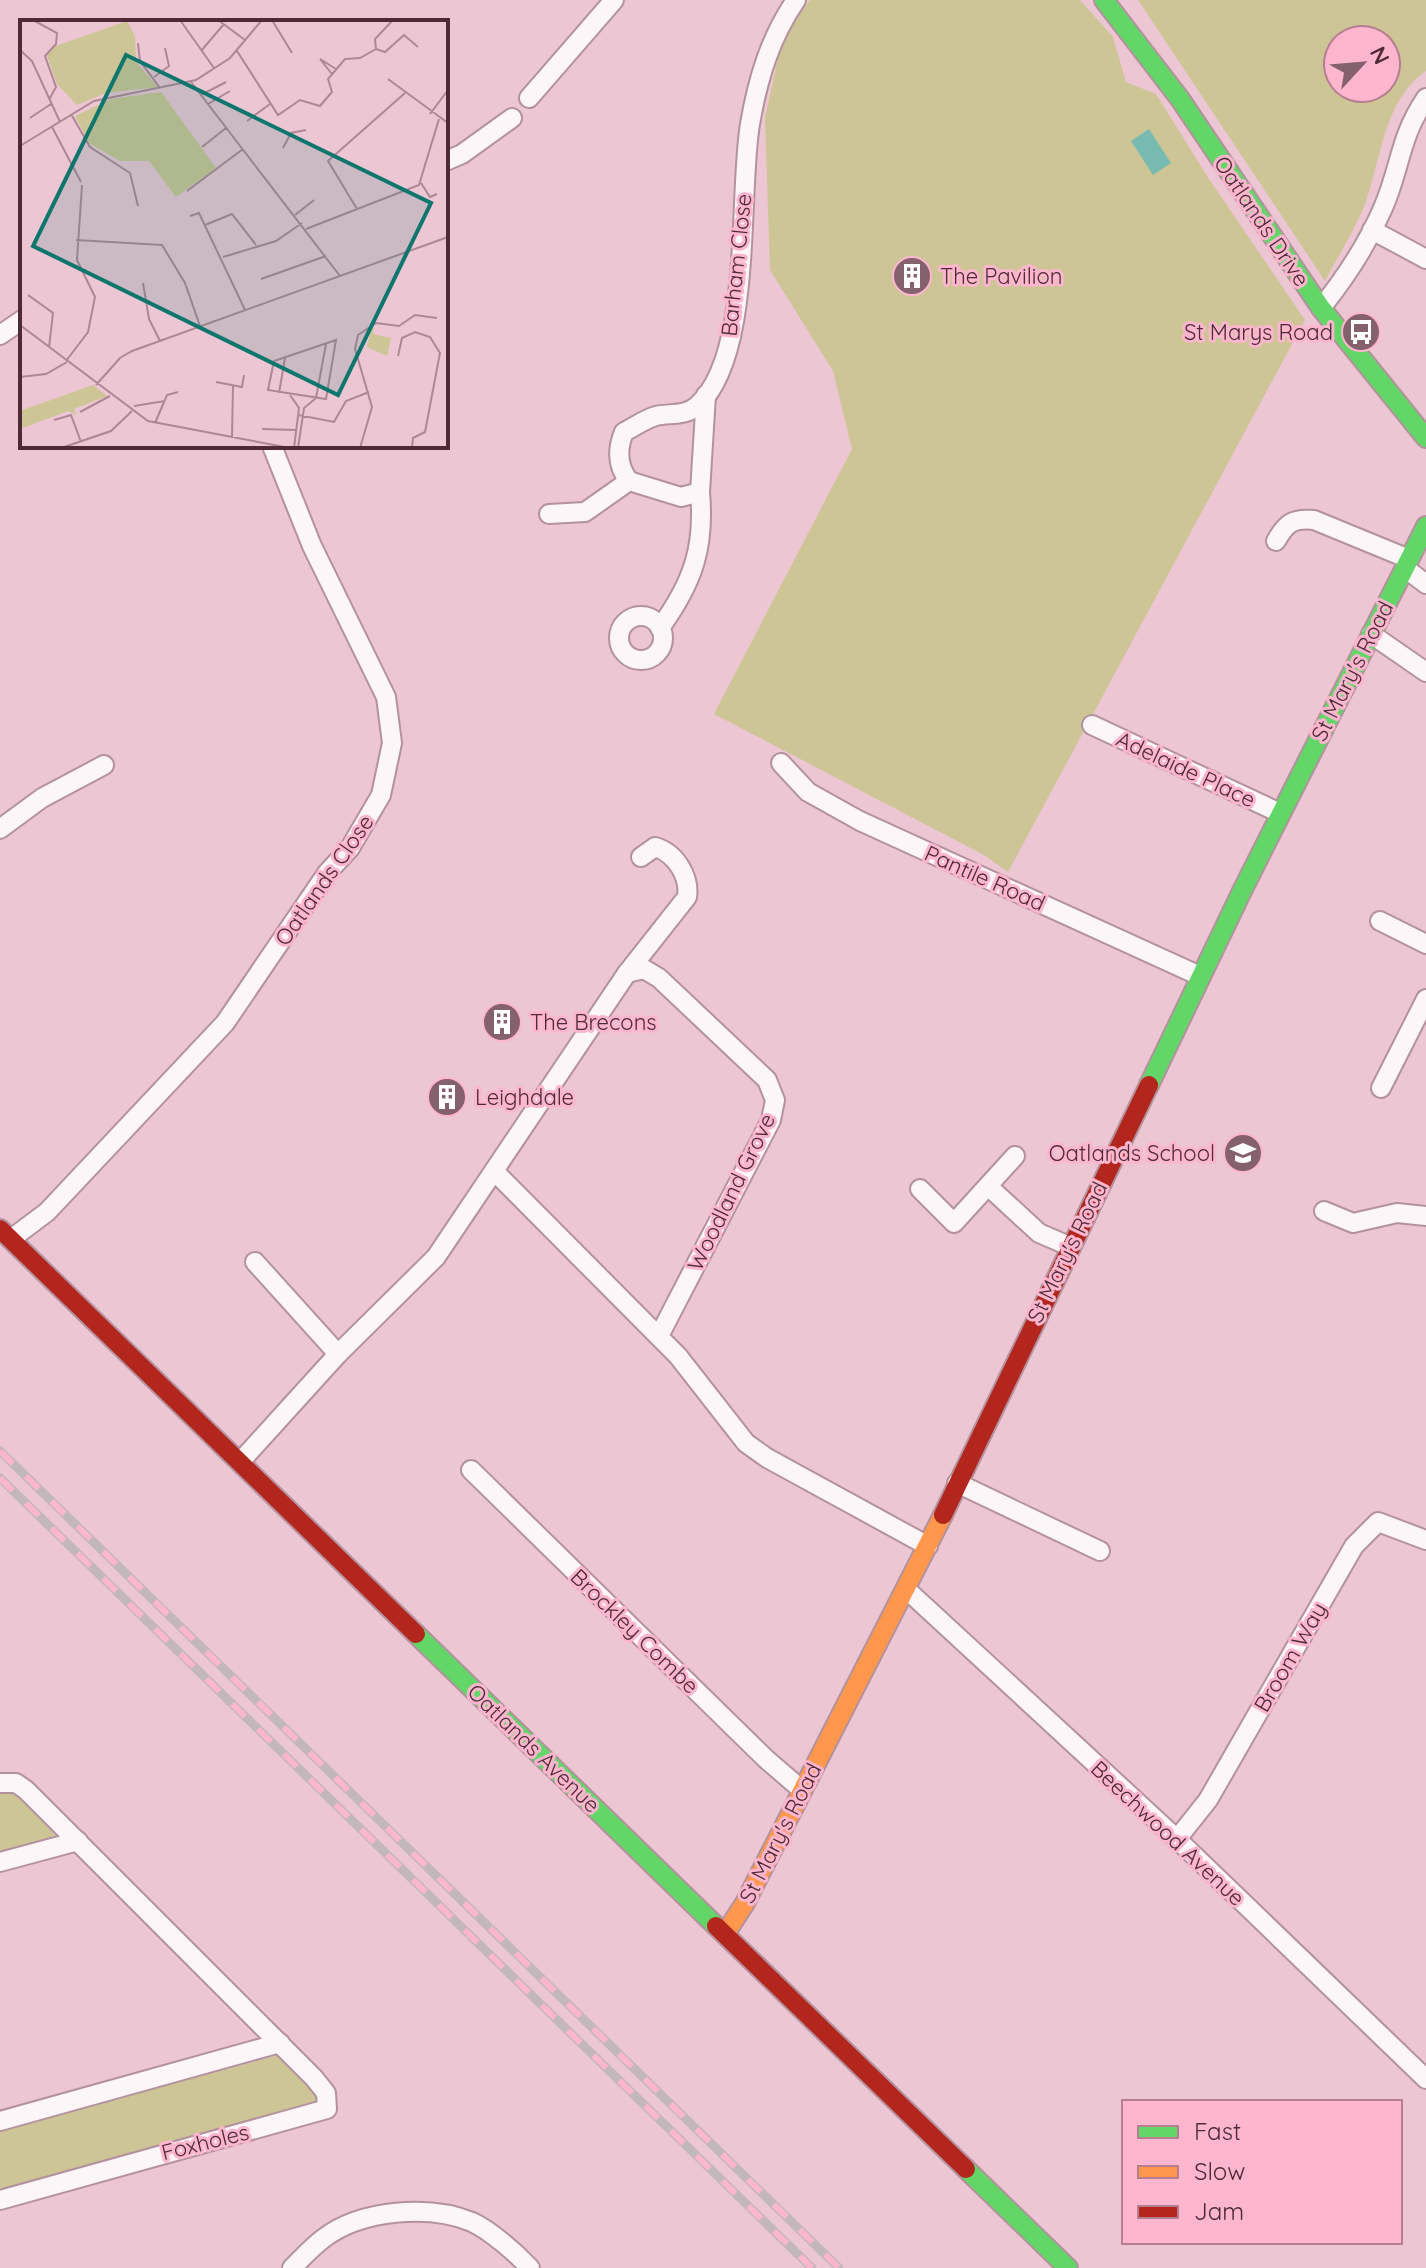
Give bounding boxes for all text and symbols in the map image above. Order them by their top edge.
inset map [20,20,448,448]
north arrow [1322,24,1402,104]
text: N [1364,42,1396,69]
street label: Oatlands Drive [1208,150,1316,292]
street label: Barham Close [715,192,757,338]
building icon: The Pavilion [891,255,933,297]
place label: The Pavilion [940,262,1062,290]
bus stop icon: St Marys Road [1340,311,1382,353]
place label: St Marys Road [1184,318,1333,346]
street label: St Mary's Road [1305,596,1399,746]
street label: Adelaide Place [1112,725,1260,813]
street label: Oatlands Close [268,809,380,951]
street label: Pantile Road [920,839,1050,917]
building icon: The Brecons [481,1001,523,1043]
place label: The Brecons [530,1008,657,1036]
building icon: Leighdale [426,1076,468,1118]
place label: Leighdale [475,1083,574,1111]
street label: Woodland Grove [681,1109,781,1275]
school or university icon: Oatlands School [1222,1132,1264,1174]
place label: Oatlands School [1049,1139,1215,1167]
street label: St Mary's Road [1021,1177,1113,1327]
street label: Brockley Combe [565,1563,705,1699]
street label: Broom Way [1247,1597,1333,1717]
street label: Oatlands Avenue [462,1678,606,1818]
street label: Beechwood Avenue [1085,1754,1251,1912]
street label: St Mary's Road [733,1758,827,1908]
legend [1122,2100,1402,2244]
text: Fast [1194,2116,1241,2146]
street label: Foxholes [158,2118,252,2166]
text: Slow [1194,2156,1245,2186]
text: Jam [1194,2196,1244,2226]

